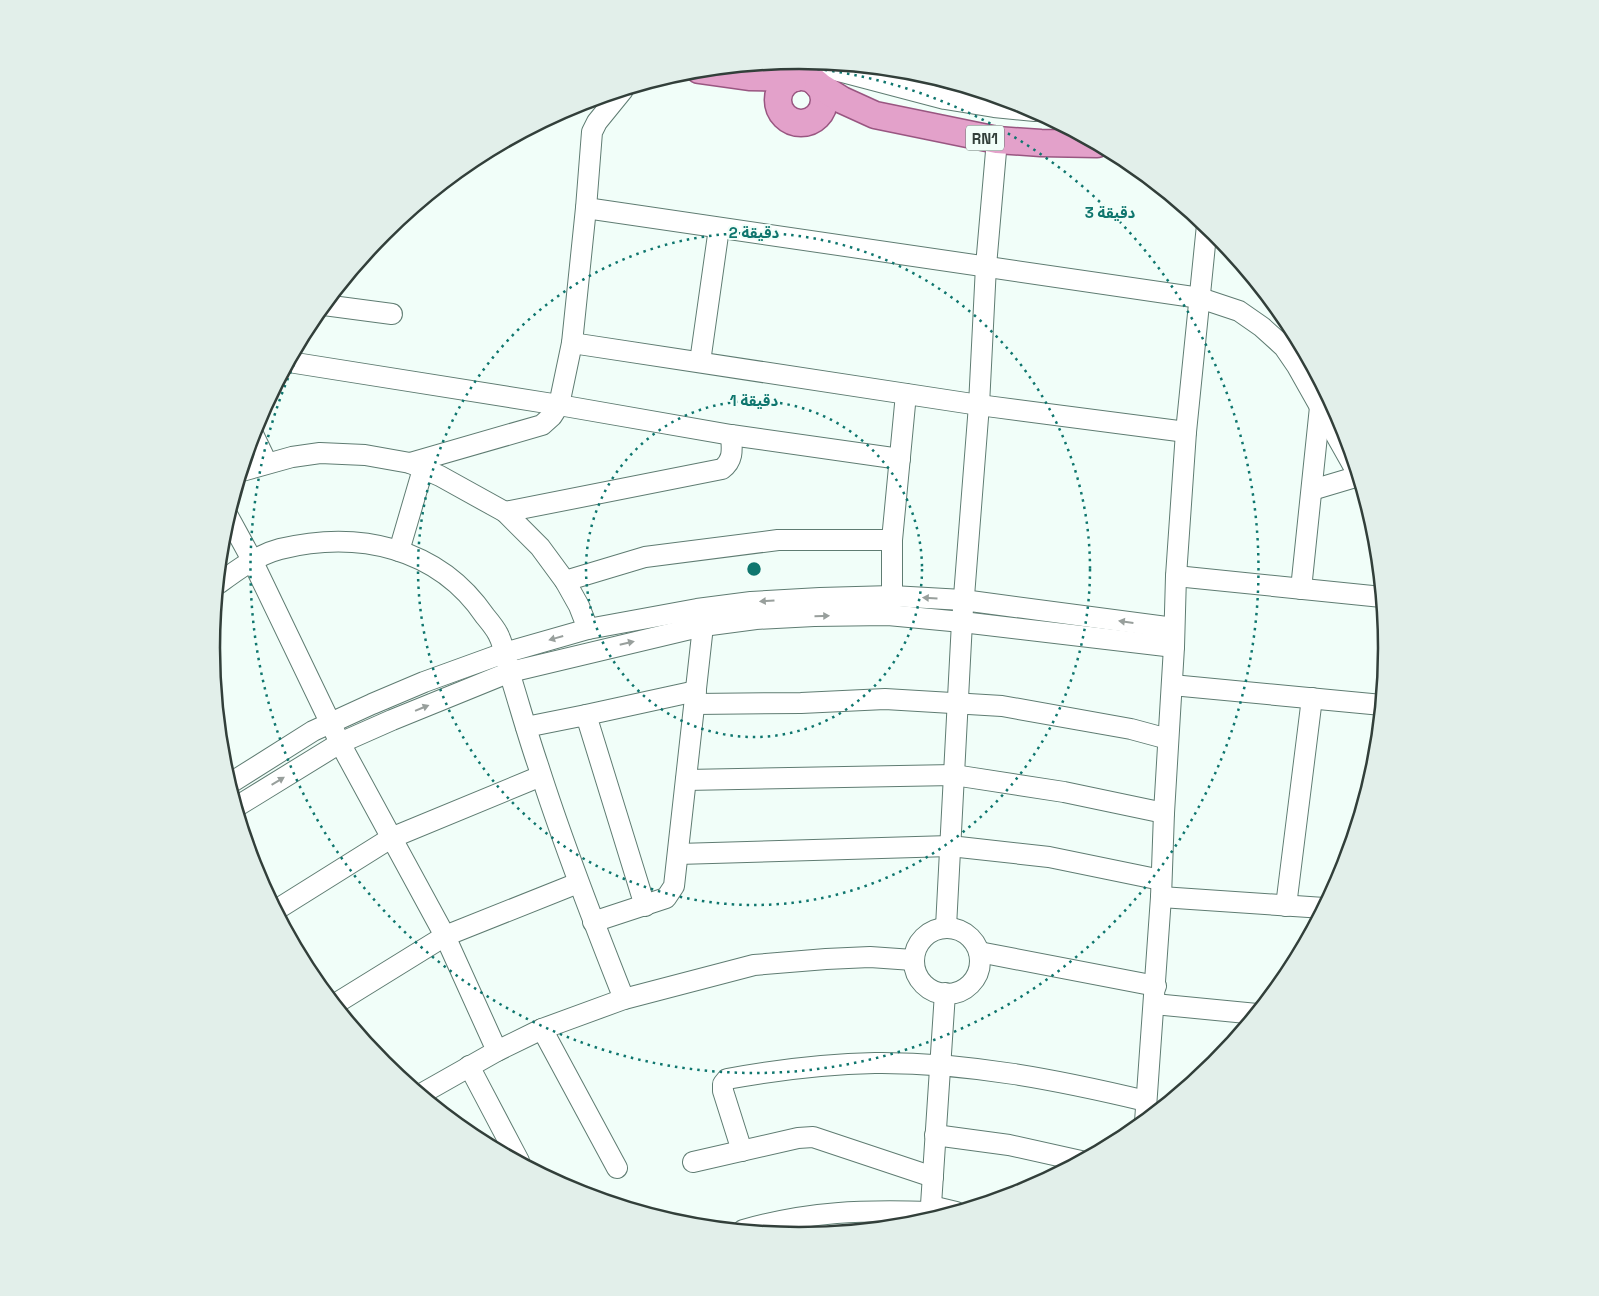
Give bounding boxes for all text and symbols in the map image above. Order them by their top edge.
road number: RN1 [966,126,1004,150]
text: 3 دقيقة [1085,203,1136,222]
text: 2 دقيقة [729,223,779,242]
text: 1 دقيقة [730,391,778,410]
centre of rings [745,560,763,578]
one-way arrow [922,594,938,602]
one-way arrow [759,598,775,606]
one-way arrow [814,611,830,619]
one-way arrow [1117,618,1133,626]
one-way arrow [548,635,563,643]
one-way arrow [619,639,634,647]
one-way arrow [415,703,429,711]
one-way arrow [271,777,284,786]

